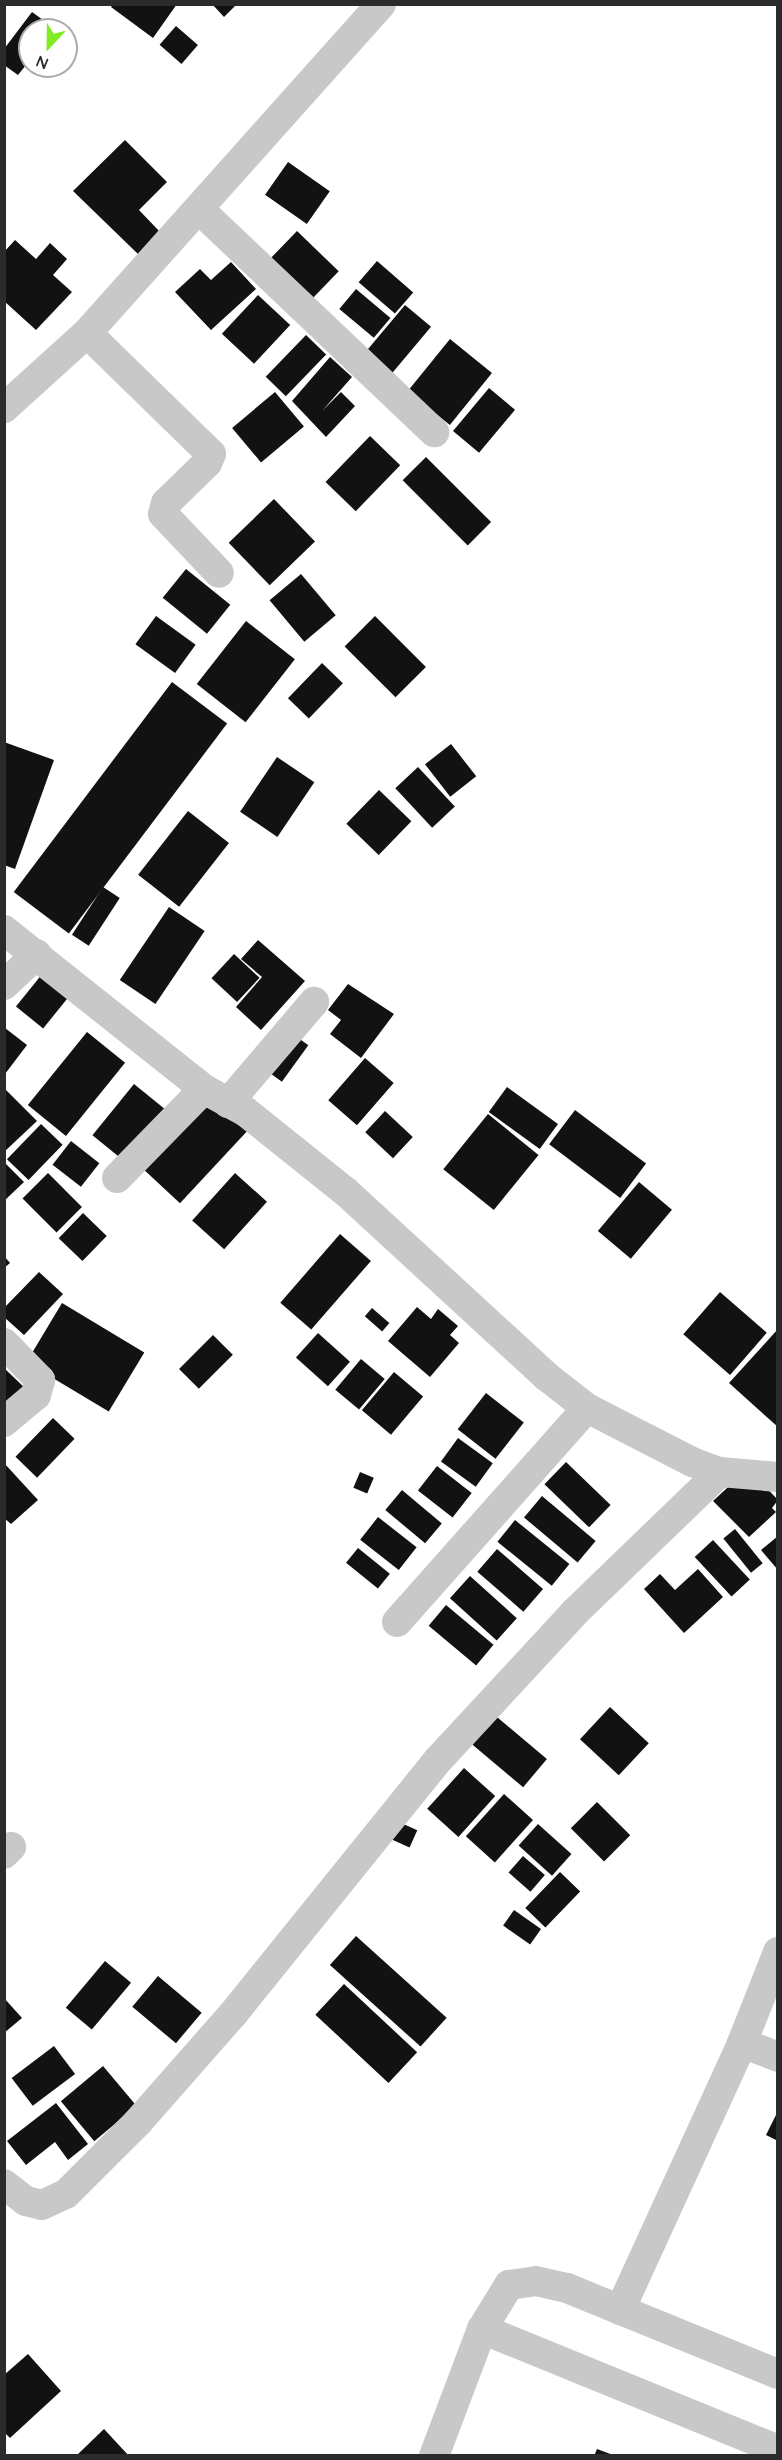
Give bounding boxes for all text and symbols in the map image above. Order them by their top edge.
north arrow [18,18,78,78]
text: N [33,51,51,74]

